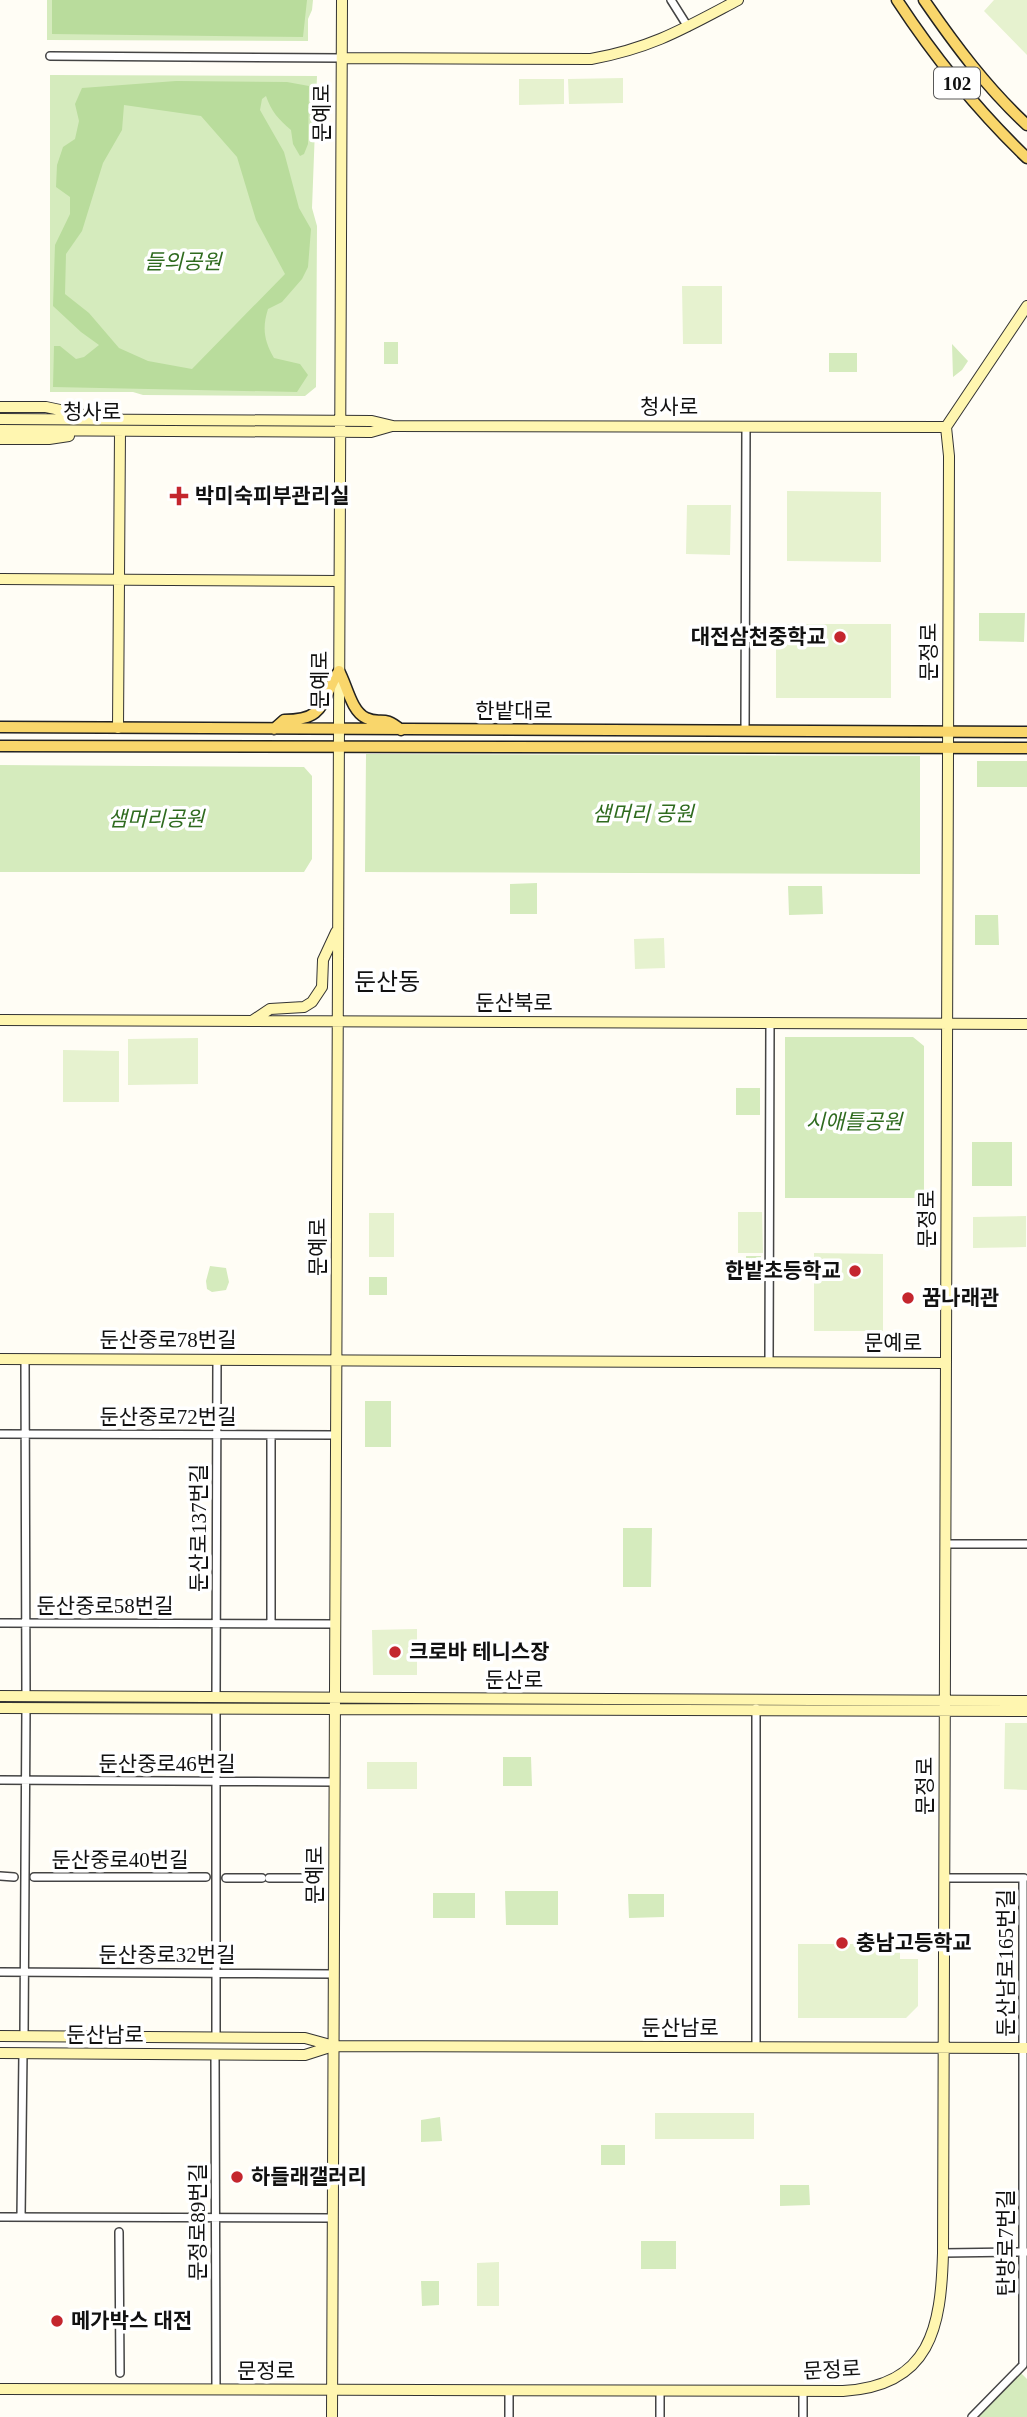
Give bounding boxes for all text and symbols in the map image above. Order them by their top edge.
road number: 102 [934,68,980,99]
street label: 문예로 [310,84,334,142]
park label: 들의공원 [144,250,223,274]
street label: 청사로 [640,395,698,419]
street label: 청사로 [63,400,121,424]
place label: 박미숙피부관리실 [195,484,350,508]
marker: 박미숙피부관리실 [169,486,189,506]
street label: 문정로 [917,623,941,681]
place label: 대전삼천중학교 [691,625,826,649]
marker: 대전삼천중학교 [832,629,848,645]
street label: 문예로 [308,651,332,709]
street label: 한밭대로 [475,699,553,723]
park label: 샘머리 공원 [592,802,696,826]
park label: 샘머리공원 [108,807,206,831]
district label: 둔산동 [354,969,420,995]
street label: 둔산북로 [475,991,553,1015]
park label: 시애틀공원 [806,1110,904,1134]
street label: 문정로 [915,1190,939,1248]
street label: 문예로 [306,1218,330,1276]
place label: 한밭초등학교 [725,1259,841,1283]
marker: 한밭초등학교 [847,1263,863,1279]
place label: 꿈나래관 [922,1286,999,1310]
marker: 꿈나래관 [900,1290,916,1306]
street label: 둔산중로78번길 [100,1328,236,1352]
street label: 문예로 [864,1331,922,1355]
street label: 둔산중로72번길 [100,1405,236,1429]
street label: 둔산로137번길 [187,1464,211,1592]
street label: 둔산중로58번길 [37,1594,173,1618]
place label: 크로바 테니스장 [409,1640,550,1664]
marker: 크로바 테니스장 [387,1644,403,1660]
street label: 둔산로 [485,1668,543,1692]
street label: 둔산중로46번길 [99,1752,235,1776]
street label: 문정로 [913,1757,937,1815]
street label: 문예로 [303,1846,327,1904]
street label: 둔산중로40번길 [52,1848,188,1872]
street label: 둔산남로165번길 [994,1889,1018,2037]
place label: 충남고등학교 [856,1931,972,1955]
marker: 충남고등학교 [834,1935,850,1951]
street label: 둔산중로32번길 [99,1943,235,1967]
street label: 둔산남로 [641,2016,719,2040]
street label: 둔산남로 [66,2023,144,2047]
street label: 문정로89번길 [186,2163,210,2281]
place label: 하들래갤러리 [251,2165,367,2189]
marker: 하들래갤러리 [229,2169,245,2185]
street label: 탄방로7번길 [994,2189,1018,2297]
place label: 메가박스 대전 [71,2309,192,2333]
marker: 메가박스 대전 [49,2313,65,2329]
street label: 문정로 [802,2356,862,2384]
street label: 문정로 [237,2359,295,2383]

